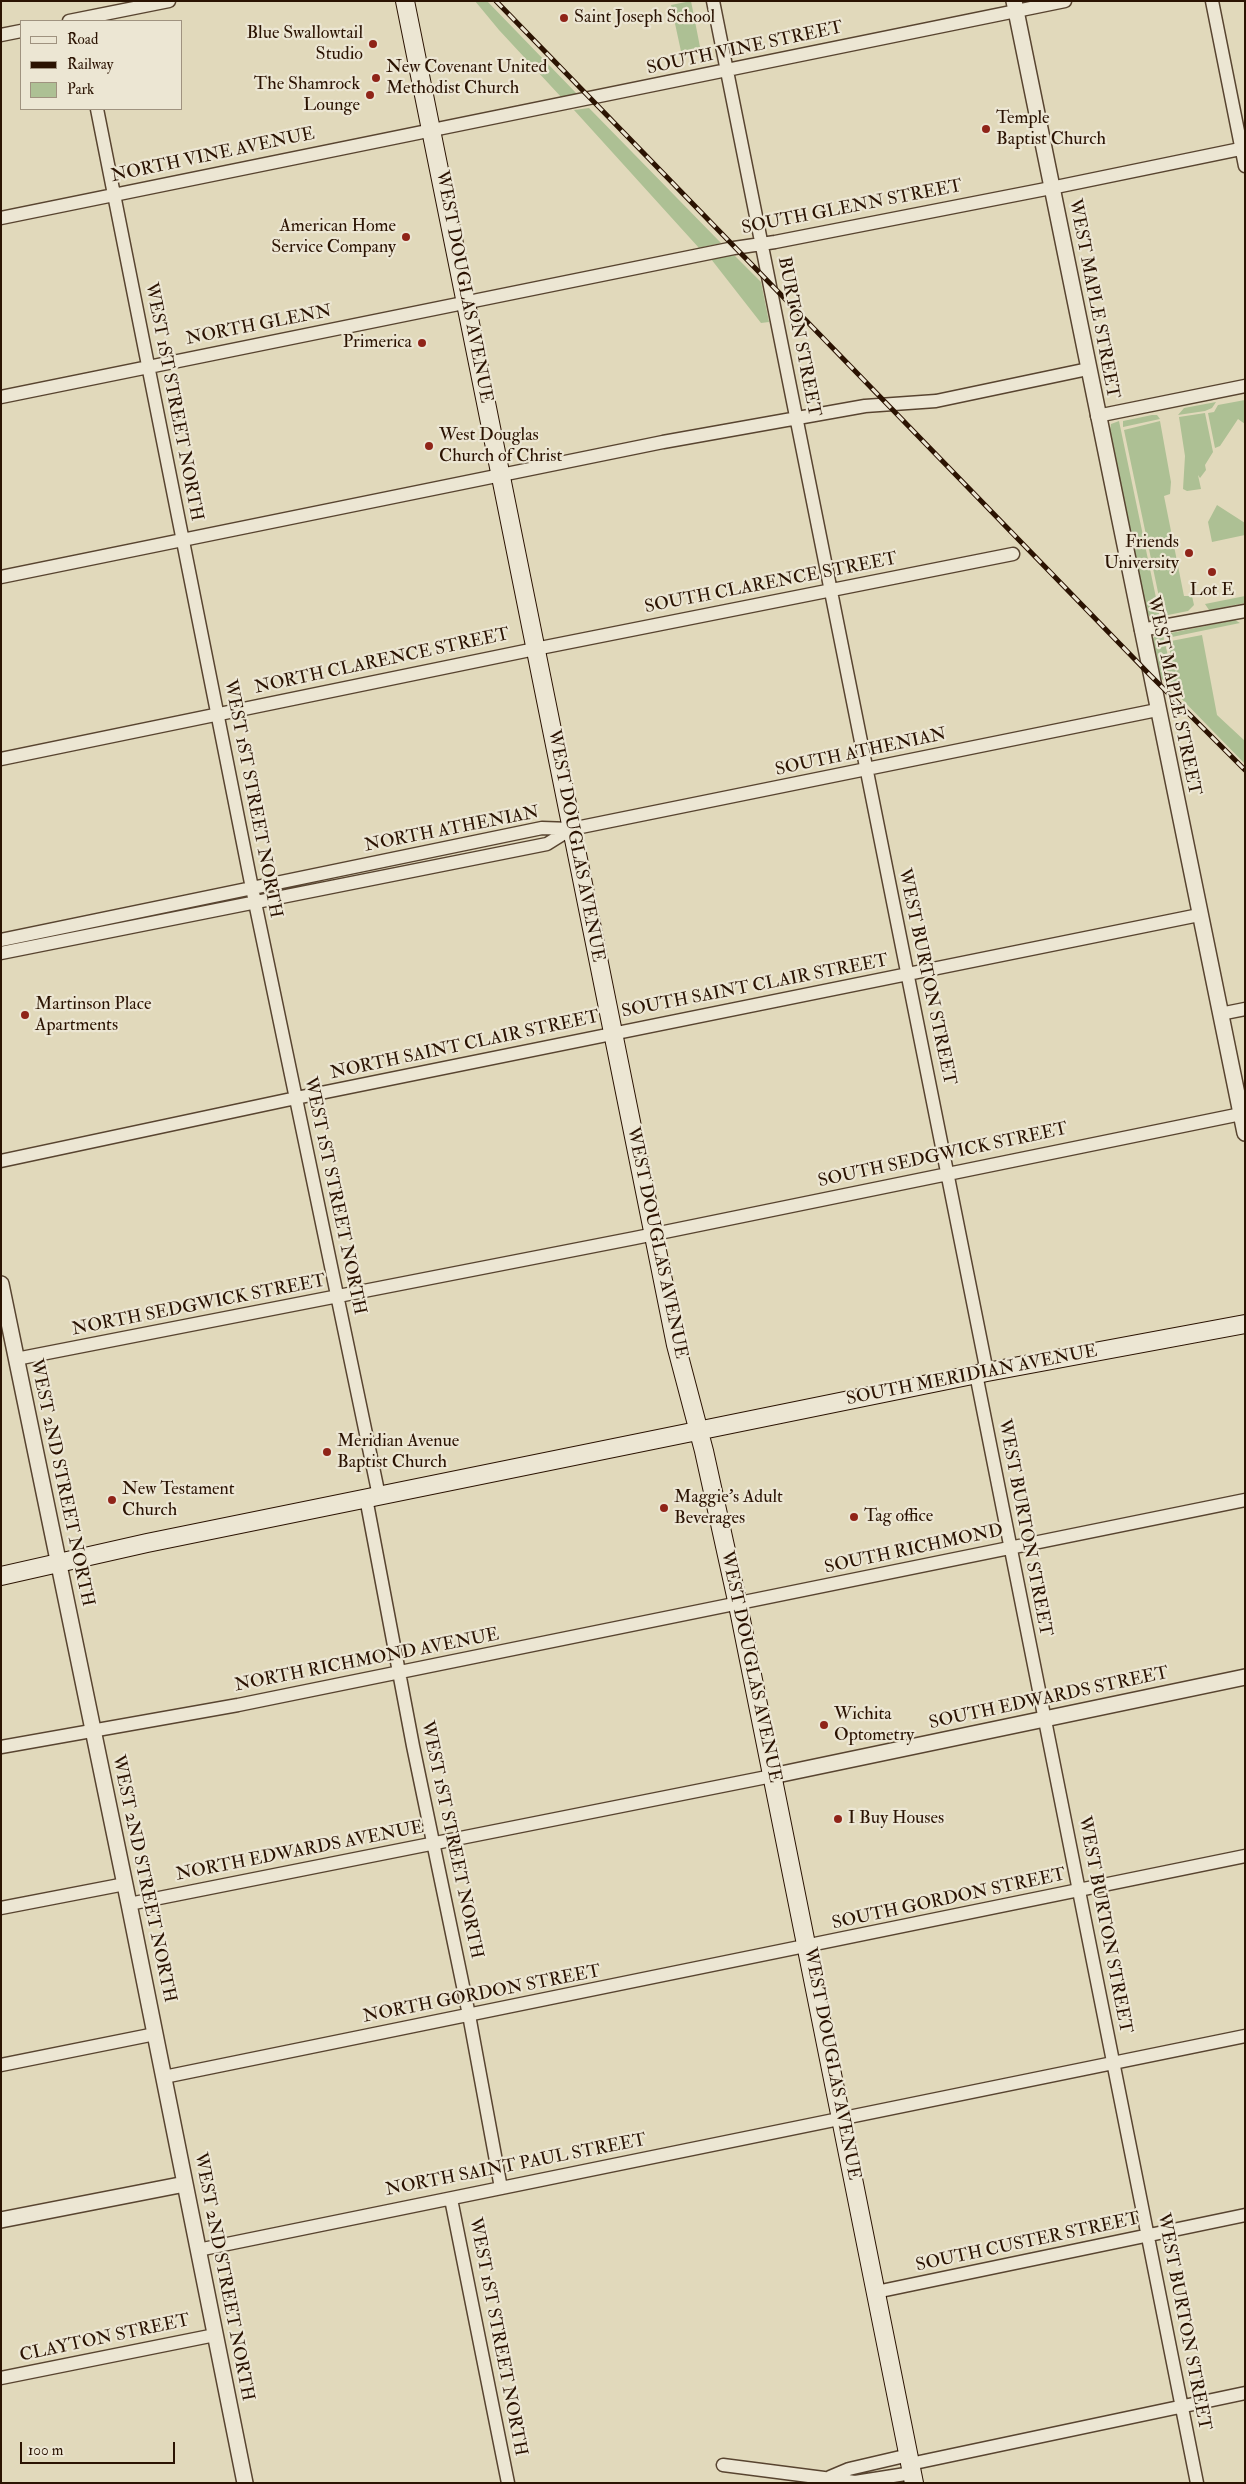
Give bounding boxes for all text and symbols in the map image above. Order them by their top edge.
place label: Saint Joseph School [574,7,715,29]
marker: Saint Joseph School [558,12,570,24]
street label: SOUTH VINE STREET [645,18,845,80]
legend [20,20,182,110]
place label: Blue Swallowtail Studio [246,23,363,66]
text: Road [67,30,98,49]
marker: Blue Swallowtail Studio [367,38,379,50]
text: Railway [67,55,113,74]
place label: New Covenant United Methodist Church [386,57,547,100]
marker: New Covenant United Methodist Church [370,72,382,84]
place label: The Shamrock Lounge [254,74,360,116]
text: Park [67,80,94,99]
marker: The Shamrock Lounge [364,89,376,101]
place label: Temple Baptist Church [996,108,1106,150]
marker: Temple Baptist Church [980,123,992,135]
street label: NORTH VINE AVENUE [109,124,317,188]
street label: WEST DOUGLAS AVENUE [430,169,496,405]
street label: SOUTH GLENN STREET [740,176,964,240]
street label: WEST MAPLE STREET [1063,197,1123,401]
place label: American Home Service Company [271,216,396,258]
marker: American Home Service Company [400,231,412,243]
street label: BURTON STREET [772,255,824,419]
street label: WEST 1ST STREET NORTH [139,281,207,523]
street label: NORTH GLENN [184,301,334,351]
place label: Primerica [343,332,412,354]
marker: Primerica [416,337,428,349]
place label: West Douglas Church of Christ [439,425,562,468]
marker: West Douglas Church of Christ [423,440,435,452]
place label: Friends University [1104,532,1179,574]
marker: Friends University [1183,547,1195,559]
street label: SOUTH CLARENCE STREET [643,549,899,619]
marker: Lot E [1206,566,1218,578]
place label: Lot E [1190,580,1234,602]
street label: WEST MAPLE STREET [1141,594,1205,798]
street label: NORTH CLARENCE STREET [253,624,511,700]
street label: WEST 1ST STREET NORTH [218,678,286,920]
street label: SOUTH ATHENIAN [773,724,949,782]
street label: WEST DOUGLAS AVENUE [542,728,608,964]
street label: NORTH ATHENIAN [363,802,541,858]
street label: WEST BURTON STREET [892,867,960,1087]
street label: SOUTH SAINT CLAIR STREET [620,951,890,1023]
place label: Martinson Place Apartments [35,994,152,1036]
street label: NORTH SAINT CLAIR STREET [329,1007,601,1085]
marker: Martinson Place Apartments [19,1009,31,1021]
street label: WEST 1ST STREET NORTH [298,1075,370,1317]
street label: SOUTH SEDGWICK STREET [816,1119,1070,1193]
street label: WEST DOUGLAS AVENUE [621,1125,691,1361]
street label: NORTH SEDGWICK STREET [70,1271,328,1341]
street label: SOUTH MERIDIAN AVENUE [845,1341,1099,1411]
street label: WEST 2ND STREET NORTH [24,1357,98,1609]
street label: WEST BURTON STREET [992,1418,1056,1638]
place label: Meridian Avenue Baptist Church [337,1431,459,1474]
marker: Meridian Avenue Baptist Church [321,1446,333,1458]
place label: New Testament Church [122,1479,235,1522]
place label: Maggie's Adult Beverages [674,1487,783,1530]
marker: New Testament Church [106,1494,118,1506]
marker: Maggie's Adult Beverages [658,1502,670,1514]
place label: Tag office [864,1506,933,1528]
marker: Tag office [848,1511,860,1523]
street label: SOUTH RICHMOND [823,1521,1005,1579]
street label: WEST DOUGLAS AVENUE [715,1549,785,1785]
street label: NORTH RICHMOND AVENUE [233,1625,501,1697]
street label: SOUTH EDWARDS STREET [927,1663,1171,1735]
place label: Wichita Optometry [834,1704,914,1746]
street label: WEST 1ST STREET NORTH [415,1719,487,1961]
marker: Wichita Optometry [818,1719,830,1731]
street label: WEST 2ND STREET NORTH [106,1753,180,2005]
place label: I Buy Houses [848,1808,944,1830]
marker: I Buy Houses [832,1813,844,1825]
street label: WEST BURTON STREET [1072,1815,1136,2035]
street label: NORTH EDWARDS AVENUE [174,1817,426,1887]
street label: SOUTH GORDON STREET [830,1865,1068,1935]
street label: WEST DOUGLAS AVENUE [798,1946,864,2182]
street label: NORTH GORDON STREET [361,1961,603,2029]
street label: NORTH SAINT PAUL STREET [384,2130,648,2202]
street label: WEST 2ND STREET NORTH [188,2151,258,2403]
street label: SOUTH CUSTER STREET [914,2209,1142,2277]
street label: WEST BURTON STREET [1151,2212,1215,2432]
street label: WEST 1ST STREET NORTH [463,2216,531,2458]
street label: CLAYTON STREET [18,2310,192,2368]
scale bar [22,2432,178,2464]
text: 100 m [28,2441,63,2460]

